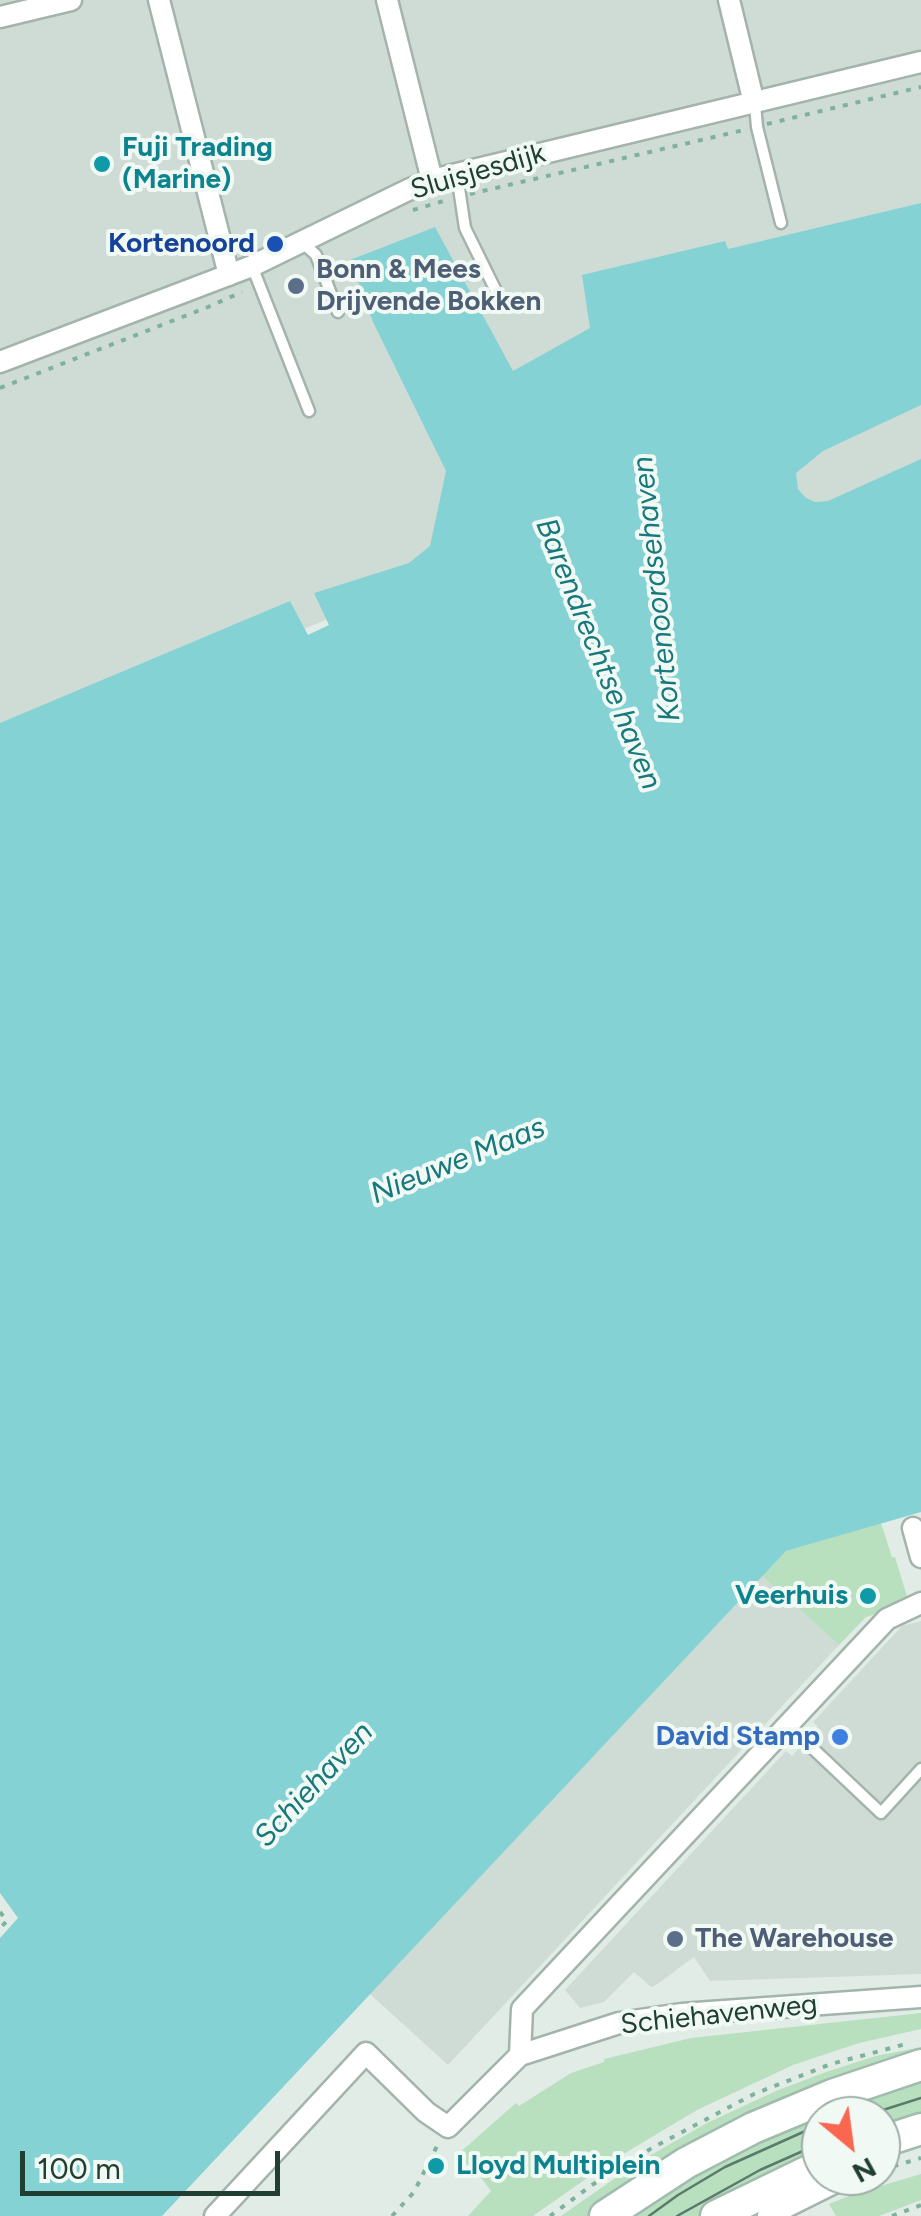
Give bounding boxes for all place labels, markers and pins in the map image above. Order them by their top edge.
place label: Fuji Trading (Marine) [122,131,273,197]
marker: Fuji Trading (Marine) [91,153,113,175]
place label: Kortenoord [108,227,255,261]
marker: Kortenoord [264,233,286,255]
place label: Bonn & Mees Drijvende Bokken [316,253,541,319]
marker: Bonn & Mees Drijvende Bokken [285,275,307,297]
place label: Veerhuis [735,1579,848,1613]
marker: Veerhuis [857,1585,879,1607]
place label: David Stamp [655,1720,820,1754]
marker: David Stamp [829,1726,851,1748]
place label: The Warehouse [695,1922,894,1956]
marker: The Warehouse [664,1928,686,1950]
place label: Lloyd Multiplein [456,2149,660,2183]
marker: Lloyd Multiplein [425,2155,447,2177]

